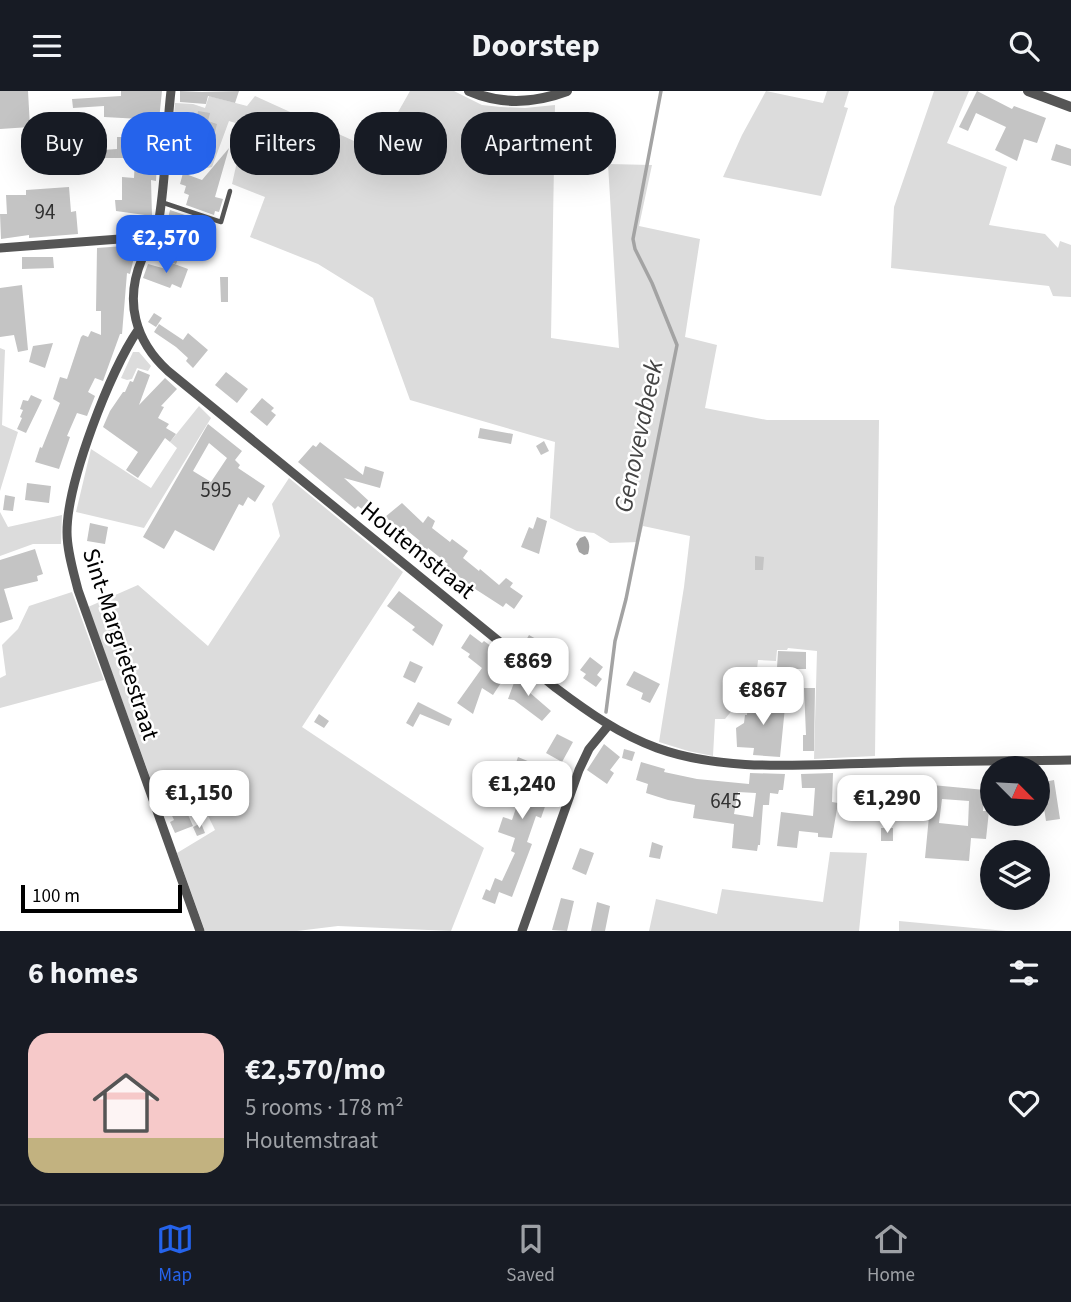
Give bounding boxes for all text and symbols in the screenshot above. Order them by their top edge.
text: Doorstep [471,23,600,69]
icon: menu [28,27,66,65]
icon: search [1005,27,1043,65]
chip: Buy [21,112,107,175]
chip: Rent [121,112,216,175]
chip: Filters [230,112,340,175]
chip: New [354,112,447,175]
chip: Apartment [461,112,616,175]
house number: 94 [35,197,55,227]
pin: €2,570 [109,215,223,275]
text: €2,570 [132,221,200,254]
water label: Genovevabeek [604,356,673,516]
house number: 595 [200,475,232,505]
street label: Houtemstraat [353,493,483,608]
street label: Sint-Margrietestraat [73,544,168,744]
pin: €869 [487,639,569,698]
text: €869 [504,644,552,677]
pin: €867 [722,667,804,727]
text: €867 [739,673,787,706]
north arrow [980,756,1050,826]
map controls [980,756,1050,910]
pin: €1,240 [465,761,579,821]
text: €1,240 [488,767,556,800]
pin: €1,150 [142,771,256,830]
pin: €1,290 [830,775,944,835]
text: €1,150 [165,776,233,809]
text: €1,290 [853,781,921,814]
house number: 645 [710,786,742,816]
button: layers [980,840,1050,910]
scale bar [21,882,182,914]
text: 100 m [32,883,80,910]
text: 6 homes [28,952,138,995]
icon: filters [1005,954,1043,992]
text: €2,570/mo [245,1048,386,1091]
icon: home [84,1061,168,1145]
icon: heart [1005,1084,1043,1122]
text: 5 rooms · 178 m² [245,1091,404,1124]
text: Houtemstraat [245,1124,378,1157]
tab: Map [156,1220,194,1289]
tab: Saved [506,1220,555,1289]
tab: Home [867,1220,915,1289]

